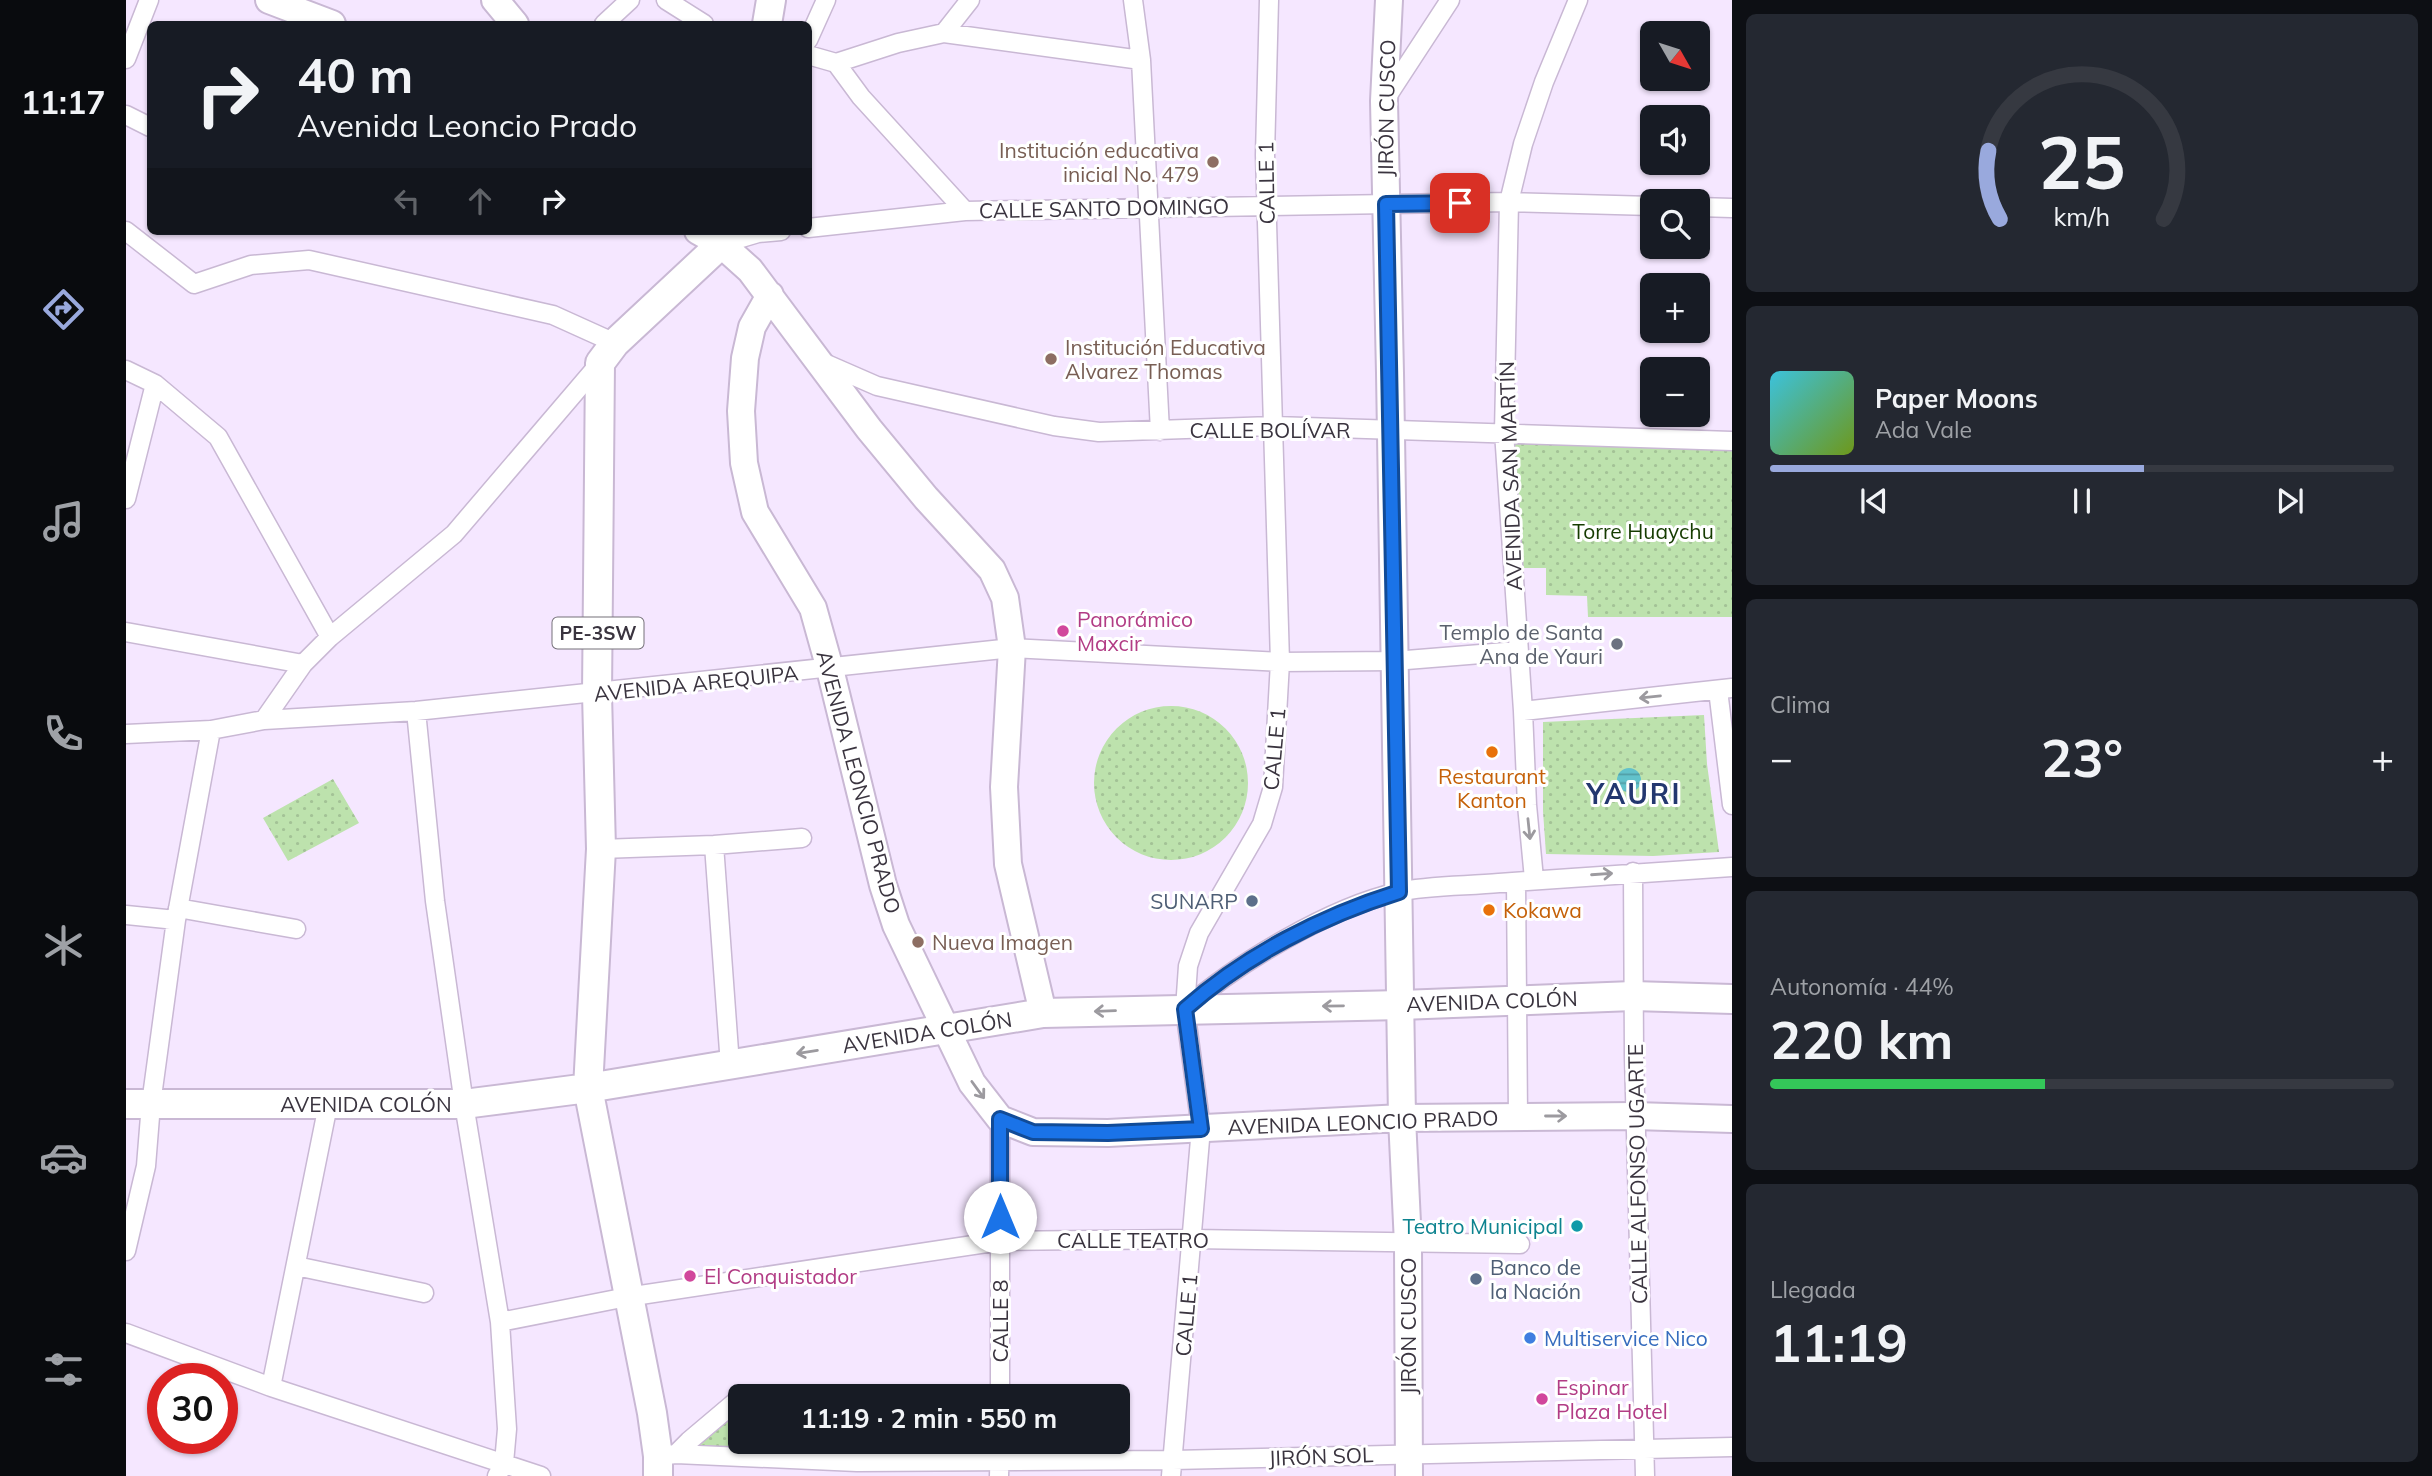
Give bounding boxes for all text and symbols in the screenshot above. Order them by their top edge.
north arrow [1640,21,1710,91]
map controls [1640,21,1710,427]
street label: JIRÓN CUSCO [1372,39,1400,177]
text: 40 m [297,44,413,105]
icon: right [182,49,273,140]
text: 11:17 [21,82,105,122]
text: Avenida Leoncio Prado [297,105,637,145]
button: sound [1640,105,1710,175]
text: 25 [2038,117,2126,208]
place label: Institución educativa inicial No. 479 [999,137,1199,187]
street label: CALLE 1 [1252,141,1280,225]
marker: Institución educativa inicial No. 479 [1205,154,1221,170]
pin [1430,173,1490,233]
icon: left [388,182,426,220]
icon: ahead [461,182,499,220]
icon: right [534,182,572,220]
icon: arrive [1441,184,1479,222]
button: search [1640,189,1710,259]
street label: CALLE SANTO DOMINGO [979,193,1229,223]
text: km/h [2054,201,2110,232]
button: + [1640,273,1710,343]
icon: directions [39,285,88,334]
place label: Institución Educativa Alvarez Thomas [1065,334,1266,384]
marker: Institución Educativa Alvarez Thomas [1043,351,1059,367]
button: − [1640,357,1710,427]
street label: AVENIDA SAN MARTÍN [1493,361,1527,591]
text: Paper Moons [1875,382,2038,415]
text: Ada Vale [1875,415,1972,444]
street label: CALLE BOLÍVAR [1190,417,1351,443]
icon: previous [1855,482,1893,520]
icon: pause [2063,482,2101,520]
icon: next [2271,482,2309,520]
icon: music [39,497,88,546]
park label: Torre Huaychu [1572,518,1714,544]
place label: Panorámico Maxcir [1077,606,1193,656]
road number: PE-3SW [552,618,644,648]
place label: Templo de Santa Ana de Yauri [1440,619,1603,669]
marker: Panorámico Maxcir [1055,623,1071,639]
marker: Templo de Santa Ana de Yauri [1609,636,1625,652]
street label: AVENIDA LEONCIO PRADO [811,648,907,916]
street label: AVENIDA AREQUIPA [592,659,800,707]
text: Clima [1770,690,1831,719]
one-way arrow [1639,691,1662,704]
street label: CALLE 1 [1257,707,1291,791]
icon: phone [39,709,88,758]
text: 23° [2041,725,2123,790]
text: − [1770,734,1793,782]
text: + [2371,734,2394,782]
marker: Restaurant Kanton [1484,744,1500,760]
place label: Restaurant Kanton [1438,763,1546,813]
district label: YAURI [1586,776,1681,811]
one-way arrow [1523,817,1536,839]
one-way arrow [1590,867,1613,880]
place label: SUNARP [1150,888,1238,914]
marker: SUNARP [1244,893,1260,909]
place label: Kokawa [1503,897,1582,923]
marker: Kokawa [1481,902,1497,918]
icon: climate [39,921,88,970]
place label: Nueva Imagen [932,929,1073,955]
marker: Nueva Imagen [910,934,926,950]
text: Autonomía · 44% [1770,972,1954,1001]
street label: AVENIDA COLÓN [1406,985,1578,1017]
one-way arrow [1321,999,1344,1013]
one-way arrow [1094,1005,1117,1018]
street label: AVENIDA COLÓN [840,1006,1014,1058]
text: 220 km [1770,1007,1953,1072]
street label: CALLE ALFONSO UGARTE [1622,1044,1652,1304]
one-way arrow [796,1046,819,1059]
one-way arrow [971,1080,985,1099]
street label: AVENIDA COLÓN [280,1091,452,1117]
street label: AVENIDA LEONCIO PRADO [1227,1104,1499,1140]
one-way arrow [1544,1109,1567,1123]
icon: car [39,1133,88,1182]
position arrow [963,1180,1037,1254]
place label: Teatro Municipal [1403,1213,1563,1239]
marker: Teatro Municipal [1569,1218,1585,1234]
street label: CALLE TEATRO [1057,1227,1209,1253]
place label: Banco de la Nación [1490,1254,1581,1304]
street label: JIRÓN CUSCO [1395,1257,1421,1395]
place label: El Conquistador [704,1263,857,1289]
marker: El Conquistador [682,1268,698,1284]
marker: Banco de la Nación [1468,1271,1484,1287]
street label: CALLE 1 [1169,1273,1203,1357]
text: Llegada [1770,1275,1856,1304]
street label: CALLE 8 [987,1280,1013,1362]
text: 11:19 [1770,1310,1908,1375]
place label: Multiservice Nico [1544,1325,1708,1351]
marker: Multiservice Nico [1522,1330,1538,1346]
icon: filters [39,1345,88,1394]
speed limit sign: 30 [147,1363,238,1454]
place label: Espinar Plaza Hotel [1556,1374,1668,1424]
marker: Espinar Plaza Hotel [1534,1391,1550,1407]
text: 11:19 · 2 min · 550 m [801,1402,1057,1435]
street label: JIRÓN SOL [1268,1441,1374,1471]

